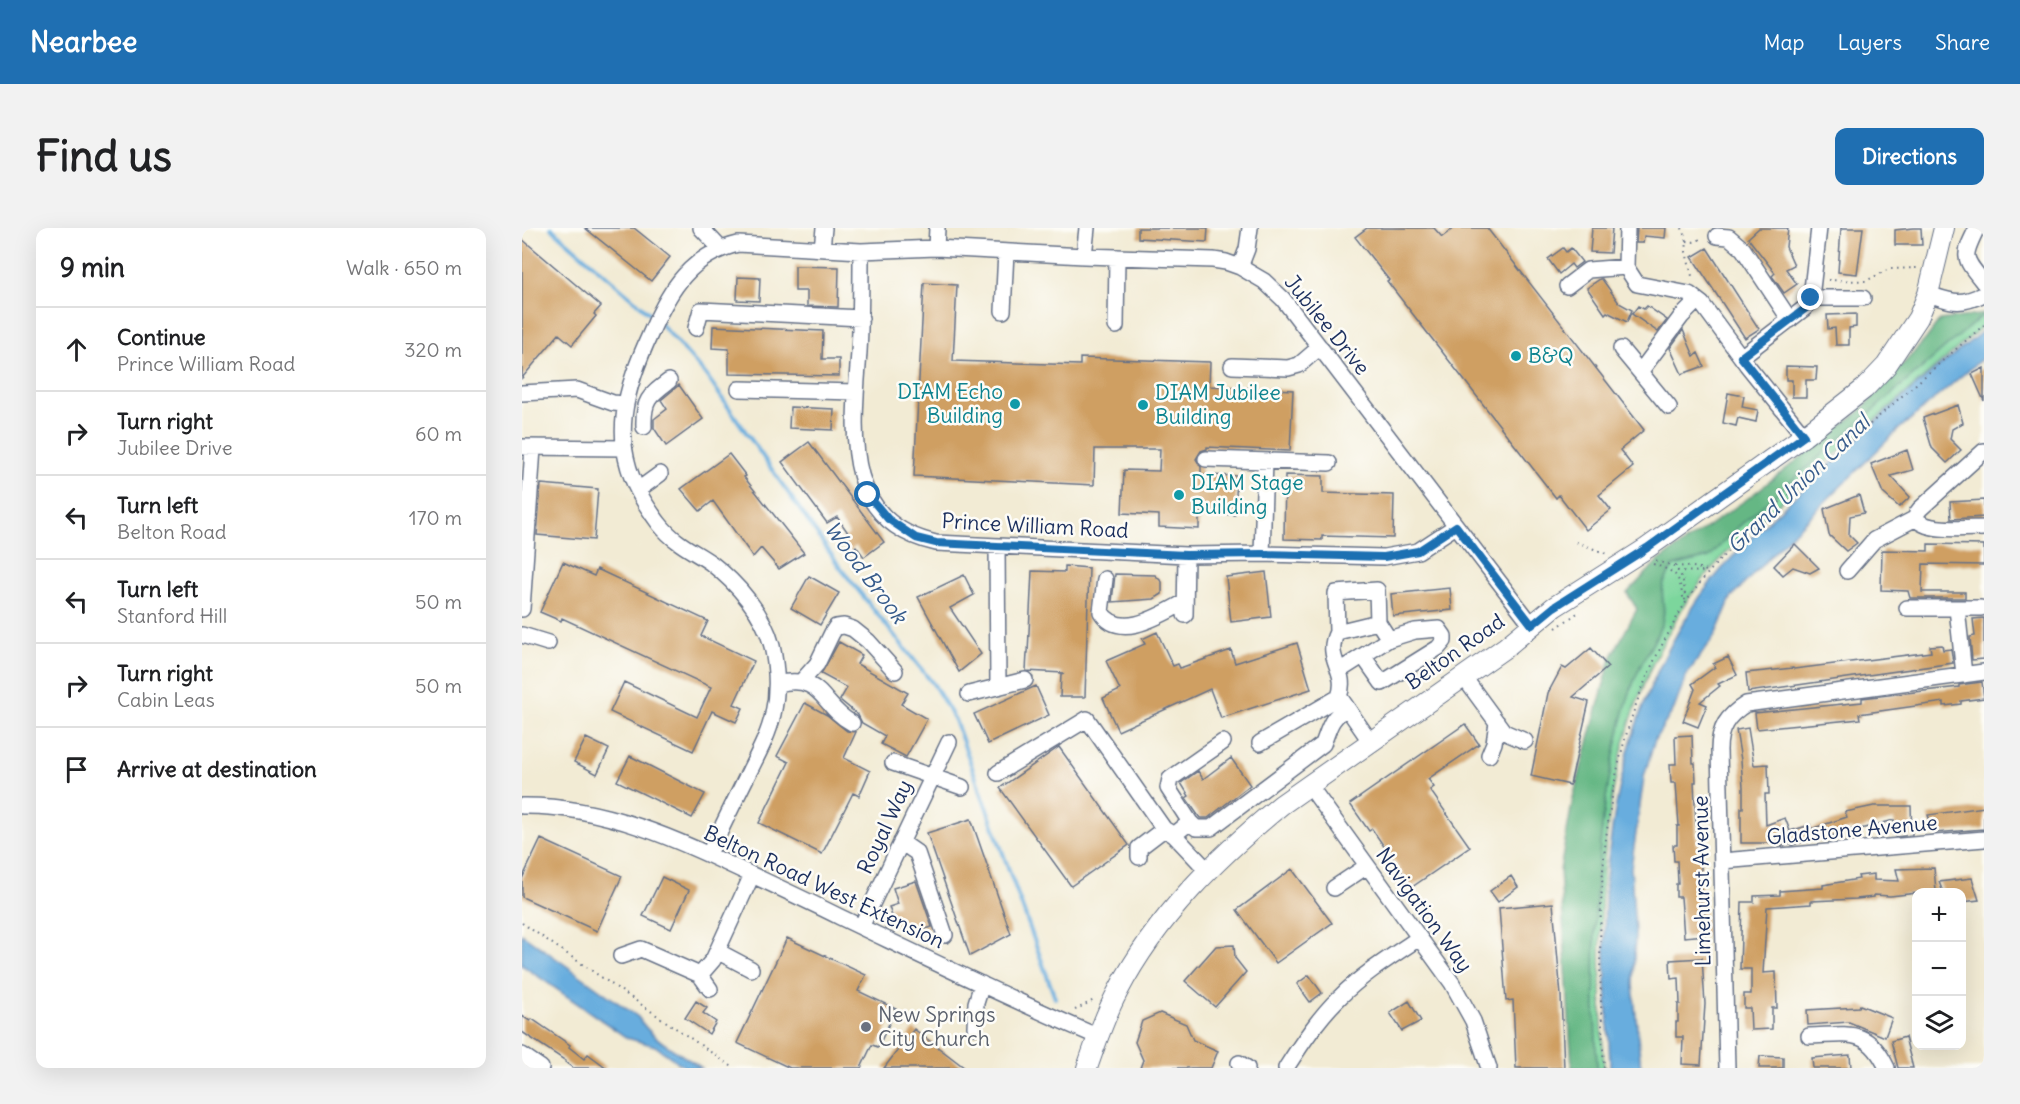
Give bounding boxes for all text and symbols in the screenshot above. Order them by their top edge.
text: Nearbee [30,24,137,60]
text: Map [1764,29,1804,56]
text: Layers [1837,29,1902,56]
text: Share [1935,29,1990,56]
button: Directions [1835,128,1984,185]
text: Find us [36,130,172,182]
text: 9 min [60,251,125,284]
text: Walk · 650 m [346,255,462,280]
street label: Jubilee Drive [1279,269,1376,380]
route end [1797,284,1823,310]
text: Continue [117,323,206,351]
icon: ahead [60,333,93,366]
text: 320 m [404,337,462,362]
place label: B&Q [1528,342,1574,369]
marker: B&Q [1509,349,1523,363]
text: Prince William Road [117,351,295,376]
place label: DIAM Echo Building [897,378,1003,429]
place label: DIAM Jubilee Building [1155,379,1281,430]
marker: DIAM Echo Building [1008,397,1022,411]
marker: DIAM Jubilee Building [1136,398,1150,412]
water label: Grand Union Canal [1721,406,1878,559]
text: Turn right [117,407,213,435]
icon: right [60,417,93,450]
text: 60 m [415,421,462,446]
text: Jubilee Drive [117,435,232,460]
place label: DIAM Stage Building [1191,469,1304,520]
route start [854,481,880,507]
marker: DIAM Stage Building [1172,488,1186,502]
text: Turn left [117,491,198,519]
icon: left [60,501,93,534]
text: 170 m [409,505,462,530]
street label: Prince William Road [941,507,1129,544]
water label: Wood Brook [818,515,915,630]
text: Belton Road [117,519,227,544]
text: Turn left [117,575,198,603]
icon: left [60,585,93,618]
text: 50 m [415,589,462,614]
text: Stanford Hill [117,603,227,628]
street label: Belton Road [1400,608,1510,696]
text: Turn right [117,659,213,687]
icon: right [60,669,93,702]
text: 50 m [415,673,462,698]
text: Cabin Leas [117,687,215,712]
icon: arrive [60,753,93,786]
text: Arrive at destination [117,755,317,783]
street label: Royal Way [851,775,918,878]
street label: Limehurst Avenue [1687,795,1716,967]
street label: Gladstone Avenue [1765,809,1939,850]
street label: Belton Road West Extension [700,819,949,954]
street label: Navigation Way [1370,842,1479,977]
map controls [1912,888,1966,1050]
button: + [1912,888,1966,942]
button: − [1912,942,1966,996]
button: layers [1912,996,1966,1050]
place label: New Springs City Church [878,1001,996,1052]
marker: New Springs City Church [859,1020,873,1034]

